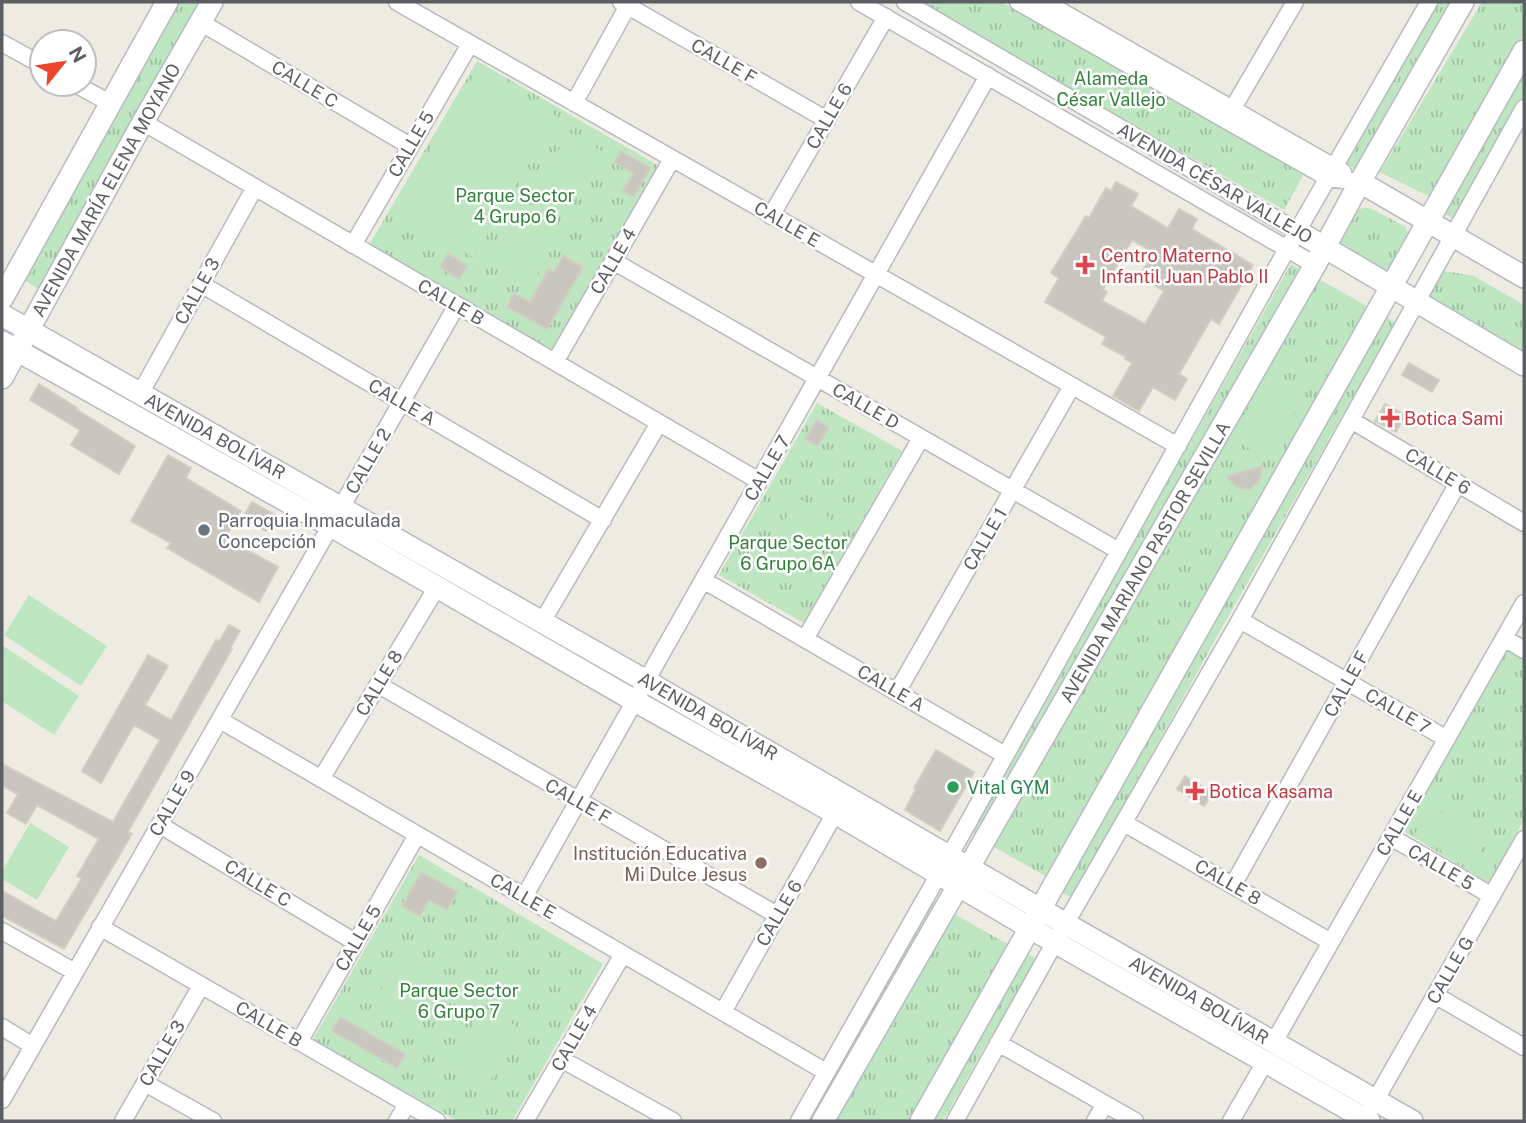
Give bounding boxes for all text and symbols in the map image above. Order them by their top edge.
north arrow [28,28,98,98]
street label: CALLE F [688,34,760,88]
text: N [64,43,91,66]
street label: CALLE C [268,56,342,112]
street label: AVENIDA MARÍA ELENA MOYANO [26,59,185,320]
park label: Alameda César Vallejo [1056,68,1166,110]
street label: CALLE 6 [802,79,856,153]
street label: CALLE 5 [384,107,438,181]
street label: AVENIDA CÉSAR VALLEJO [1114,118,1317,247]
park label: Parque Sector 4 Grupo 6 [455,185,575,227]
street label: CALLE E [750,197,824,251]
street label: CALLE 4 [586,224,640,298]
place label: Centro Materno Infantil Juan Pablo II [1101,245,1269,287]
street label: CALLE 3 [170,254,224,328]
marker: Centro Materno Infantil Juan Pablo II [1075,255,1095,275]
street label: CALLE B [414,275,488,329]
street label: CALLE A [365,374,439,430]
street label: CALLE D [829,378,903,434]
street label: AVENIDA BOLÍVAR [141,388,290,483]
place label: Botica Sami [1404,408,1503,429]
marker: Botica Sami [1382,410,1398,426]
street label: AVENIDA MARIANO PASTOR SEVILLA [1056,418,1234,706]
street label: CALLE 2 [341,425,395,497]
street label: CALLE 7 [740,432,794,504]
street label: CALLE 6 [1402,443,1474,499]
street label: CALLE 1 [959,504,1011,574]
place label: Parroquia Inmaculada Concepción [218,510,401,552]
marker: Parroquia Inmaculada Concepción [196,522,212,538]
park label: Parque Sector 6 Grupo 6A [728,532,848,574]
street label: CALLE 8 [351,646,407,720]
street label: CALLE F [1319,647,1373,721]
street label: CALLE A [854,660,928,716]
street label: AVENIDA BOLÍVAR [634,667,782,765]
street label: CALLE 7 [1362,684,1434,738]
street label: CALLE 9 [145,766,199,840]
street label: CALLE F [542,774,614,828]
place label: Vital GYM [967,777,1050,798]
marker: Vital GYM [945,779,961,795]
place label: Botica Kasama [1209,781,1333,802]
marker: Botica Kasama [1187,783,1203,799]
street label: CALLE E [1372,786,1426,860]
street label: CALLE 5 [1404,840,1478,894]
place label: Institución Educativa Mi Dulce Jesus [573,843,747,885]
street label: CALLE C [221,855,295,911]
marker: Institución Educativa Mi Dulce Jesus [753,855,769,871]
street label: CALLE 8 [1191,855,1265,909]
street label: CALLE E [486,869,560,923]
street label: CALLE 6 [752,876,806,950]
street label: CALLE 5 [331,901,385,975]
street label: CALLE G [1422,933,1478,1007]
street label: AVENIDA BOLÍVAR [1125,951,1273,1049]
park label: Parque Sector 6 Grupo 7 [399,980,519,1022]
street label: CALLE B [232,997,306,1051]
street label: CALLE 4 [547,1001,601,1075]
street label: CALLE 3 [135,1016,189,1090]

